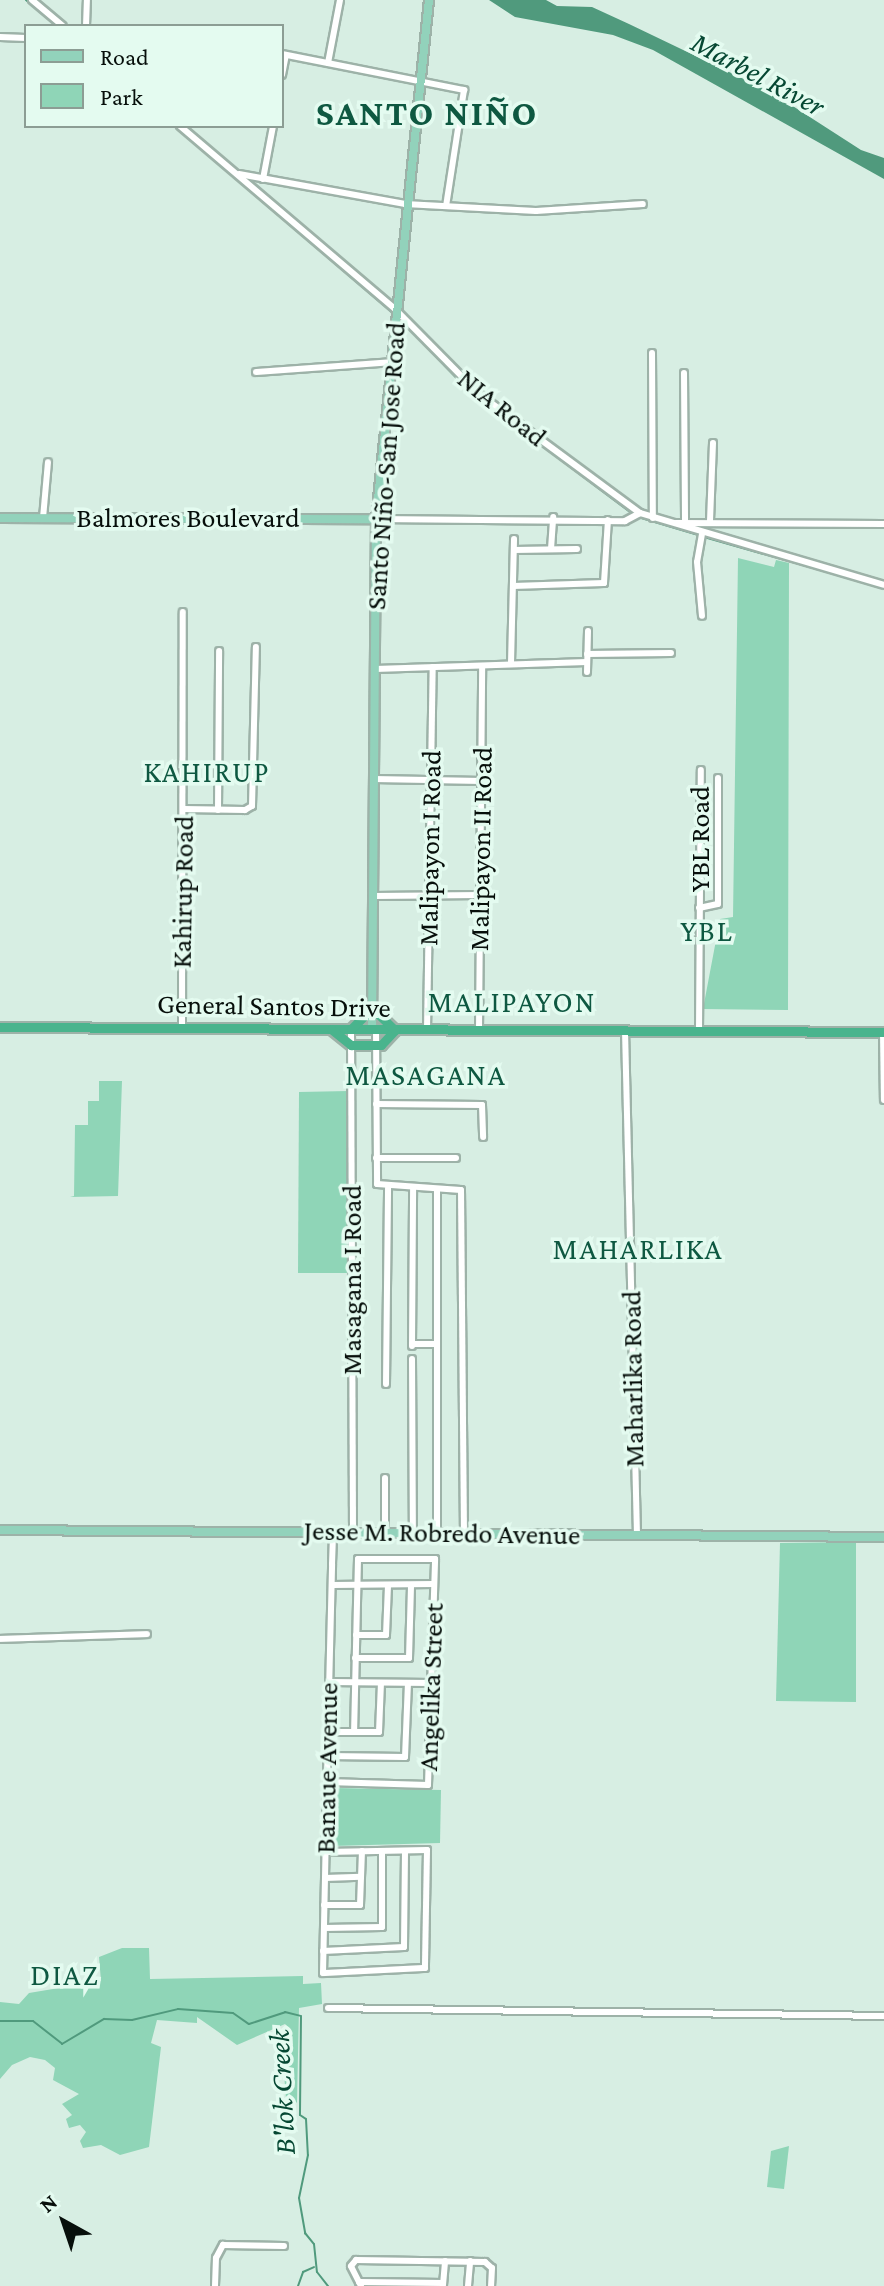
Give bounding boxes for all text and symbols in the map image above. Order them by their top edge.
legend [24,24,284,128]
water label: Marbel River [685,24,831,124]
text: Road [100,43,149,70]
text: Park [100,83,143,110]
district label: SANTO NIÑO [316,92,538,136]
street label: Santo Niño-San Jose Road [359,321,413,611]
street label: NIA Road [451,362,553,454]
street label: Balmores Boulevard [76,501,300,535]
street label: Malipayon II Road [462,747,500,951]
street label: Malipayon I Road [411,750,449,946]
district label: KAHIRUP [143,754,271,790]
street label: YBL Road [683,786,717,892]
street label: Kahirup Road [165,815,201,969]
district label: YBL [680,913,734,949]
district label: MALIPAYON [428,984,596,1020]
street label: General Santos Drive [157,987,391,1025]
district label: MASAGANA [345,1057,507,1093]
street label: Masagana I Road [335,1185,369,1375]
district label: MAHARLIKA [552,1231,724,1267]
street label: Maharlika Road [615,1290,651,1468]
street label: Jesse M. Robredo Avenue [303,1514,581,1552]
street label: Angelika Street [411,1602,451,1772]
street label: Banaue Avenue [309,1682,345,1854]
district label: DIAZ [30,1957,100,1993]
water label: B'lok Creek [261,2028,303,2156]
north arrow [24,2182,104,2262]
text: N [34,2189,62,2218]

